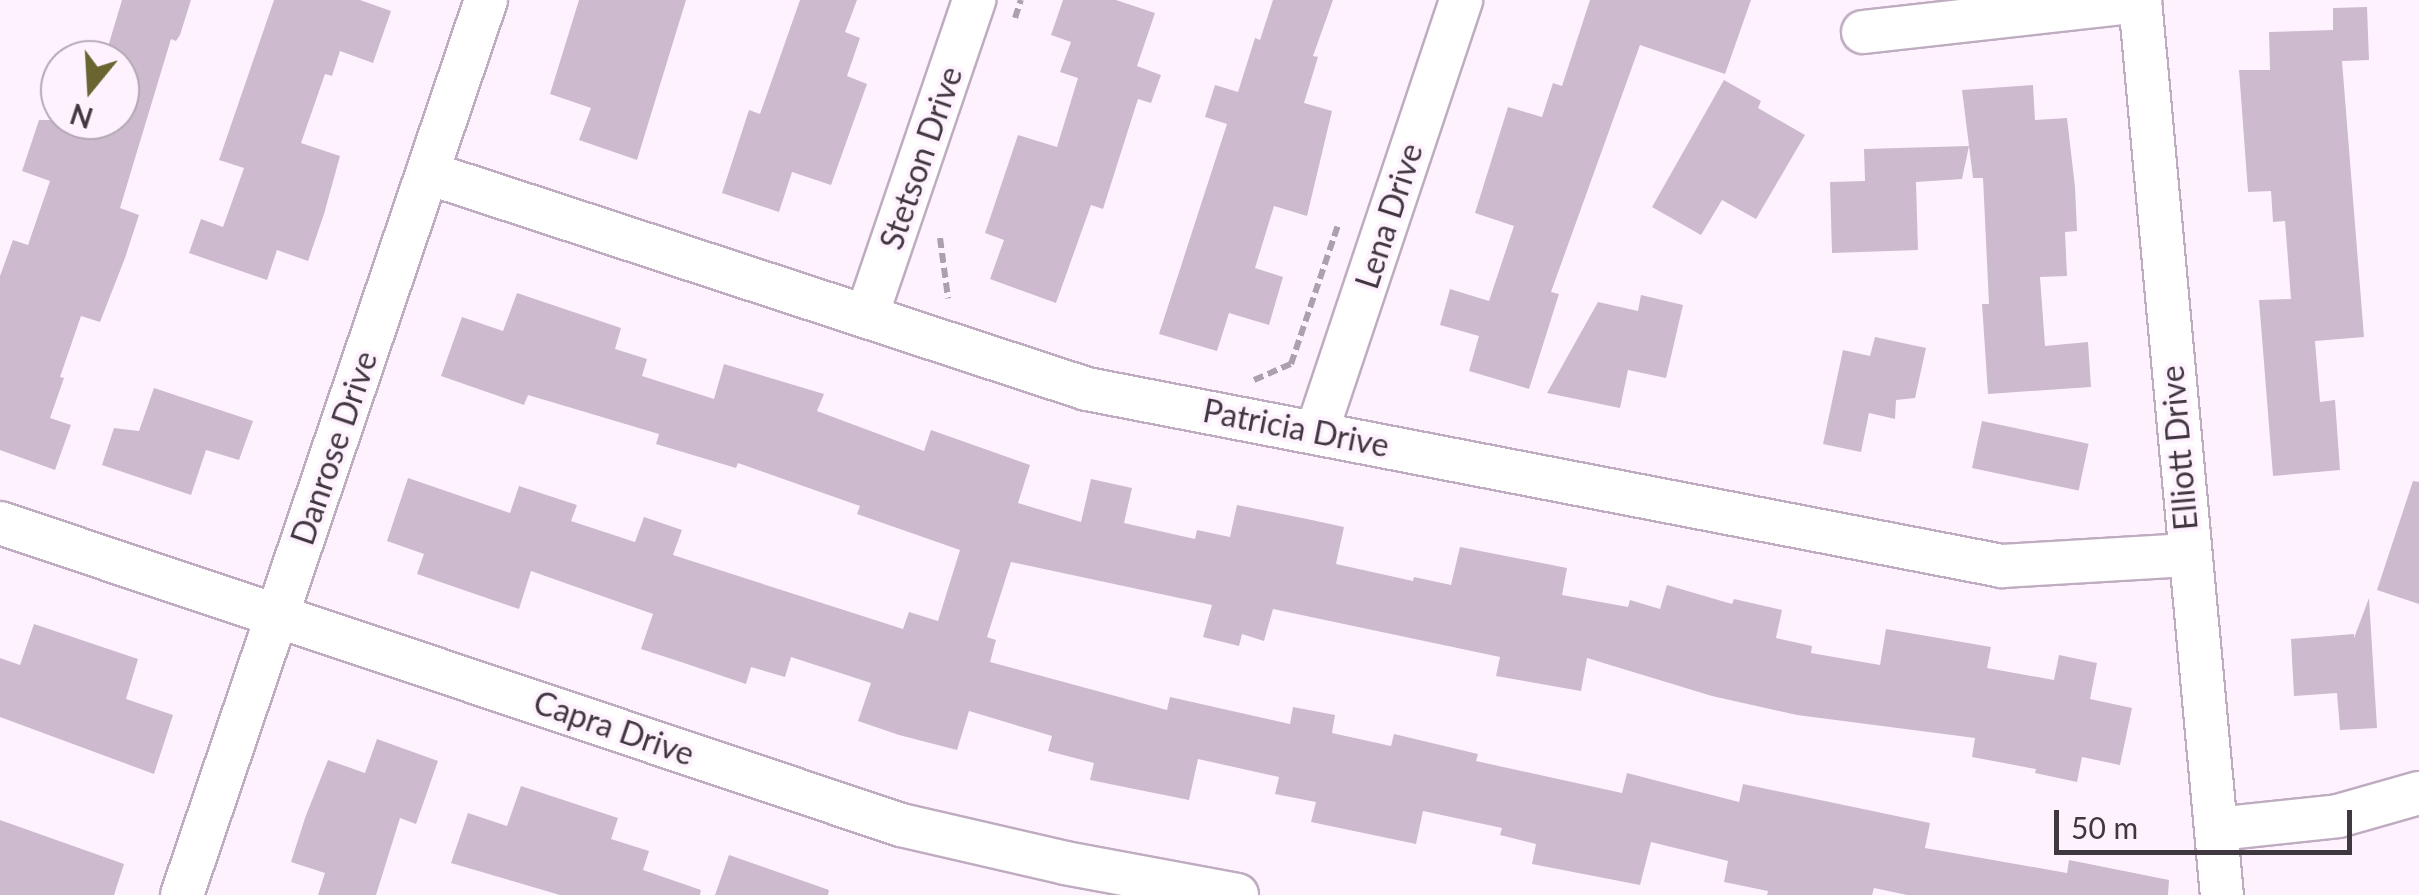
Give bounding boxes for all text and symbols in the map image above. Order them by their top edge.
north arrow [40,40,140,140]
street label: Stetson Drive [872,62,970,254]
text: N [66,97,97,136]
street label: Lena Drive [1348,139,1430,293]
street label: Danrose Drive [283,346,385,550]
street label: Elliott Drive [2153,364,2205,532]
street label: Patricia Drive [1200,391,1392,465]
street label: Capra Drive [529,683,699,773]
scale bar [2059,790,2356,852]
text: 50 m [2071,809,2138,845]

